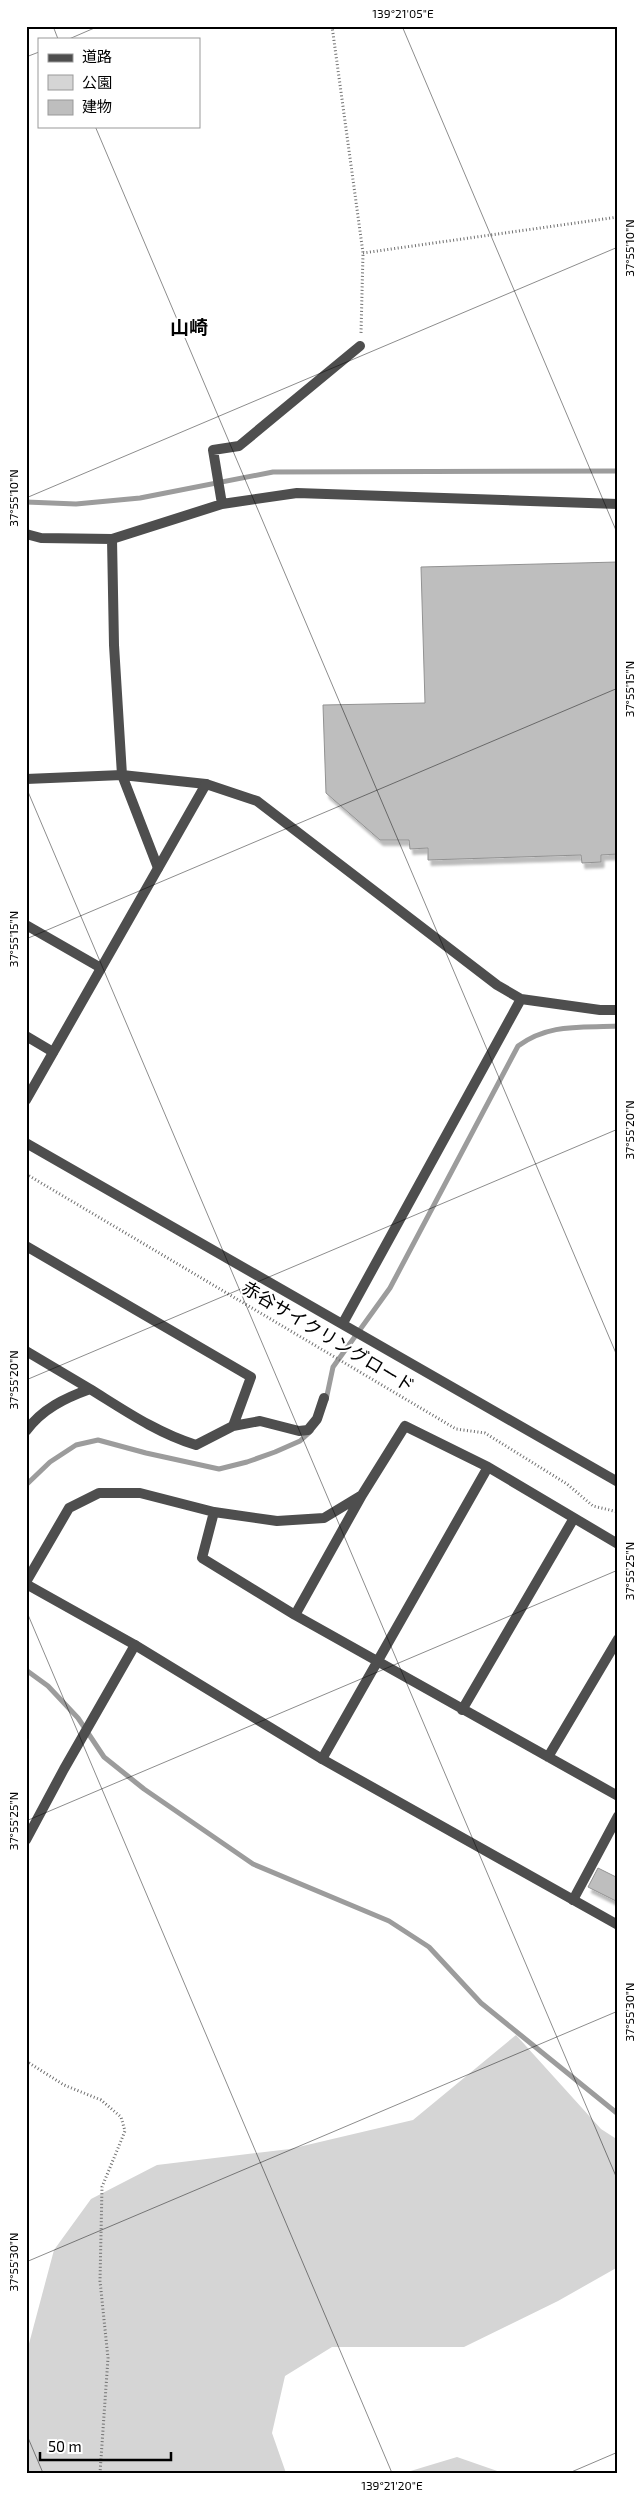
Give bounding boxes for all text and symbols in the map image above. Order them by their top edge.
text: 139°21'05"E [372,6,434,20]
legend [38,38,200,128]
text: 道路 [82,47,112,65]
text: 公園 [82,73,112,91]
text: 建物 [82,97,112,115]
text: 37°55'10"N [622,219,636,277]
district label: 山崎 [170,315,208,338]
text: 37°55'10"N [6,469,20,527]
text: 37°55'15"N [622,661,636,717]
text: 37°55'15"N [6,911,20,967]
text: 37°55'20"N [622,1100,636,1160]
street label: 赤谷サイクリングロード [238,1276,419,1396]
text: 37°55'20"N [6,1350,20,1410]
text: 37°55'25"N [622,1542,636,1600]
text: 37°55'25"N [6,1792,20,1850]
text: 37°55'30"N [622,1982,636,2042]
text: 37°55'30"N [6,2232,20,2292]
scale bar [40,2429,171,2461]
text: 50 m [48,2437,82,2455]
text: 139°21'20"E [361,2478,423,2492]

